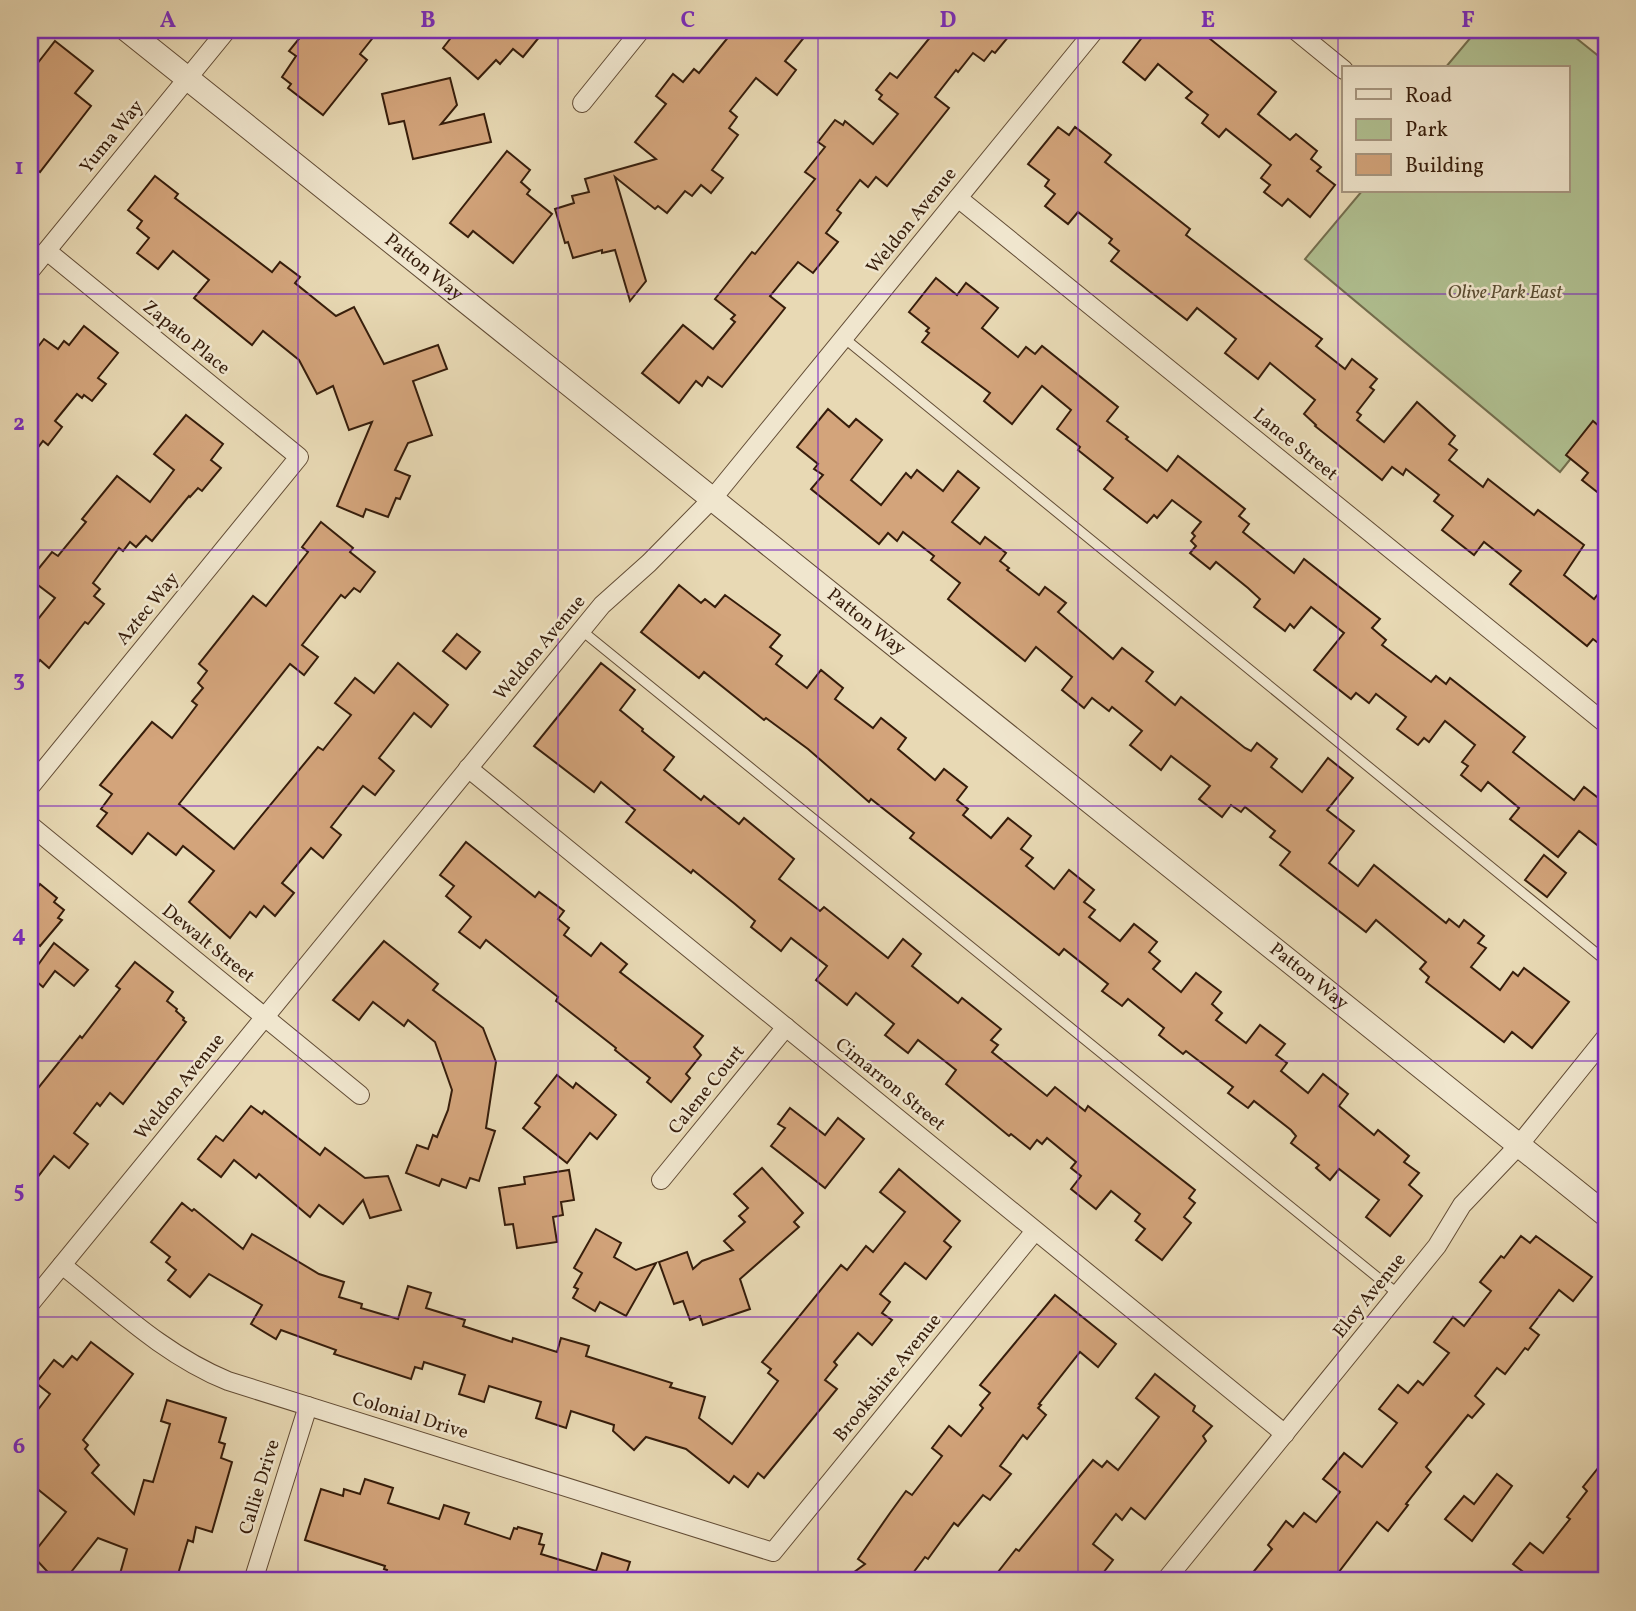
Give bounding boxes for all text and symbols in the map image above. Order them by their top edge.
text: A [160,5,176,37]
text: B [420,5,436,37]
text: C [681,5,695,37]
text: D [940,5,957,37]
text: E [1201,5,1215,37]
text: F [1461,5,1475,37]
legend [1342,66,1570,192]
text: Road [1405,82,1452,111]
street label: Yuma Way [74,95,150,179]
text: Park [1405,116,1448,145]
text: 1 [14,152,24,184]
text: Building [1405,152,1484,181]
street label: Weldon Avenue [861,162,963,280]
street label: Patton Way [378,228,469,307]
park label: Olive Park East [1448,280,1563,306]
street label: Zapato Place [137,295,235,381]
street label: Lance Street [1247,403,1343,488]
text: 2 [13,408,25,440]
street label: Aztec Way [111,567,185,651]
street label: Patton Way [821,582,911,662]
street label: Weldon Avenue [488,590,592,706]
text: 3 [13,664,25,696]
street label: Dewalt Street [156,898,260,990]
text: 4 [12,919,26,951]
street label: Patton Way [1263,937,1354,1016]
street label: Weldon Avenue [129,1028,231,1146]
street label: Cimarron Street [829,1032,951,1138]
street label: Calene Court [663,1039,751,1140]
text: 5 [13,1175,25,1207]
street label: Eloy Avenue [1328,1248,1412,1344]
street label: Brookshire Avenue [828,1308,948,1448]
street label: Colonial Drive [349,1386,471,1446]
text: 6 [13,1431,25,1463]
street label: Callie Drive [233,1436,287,1538]

